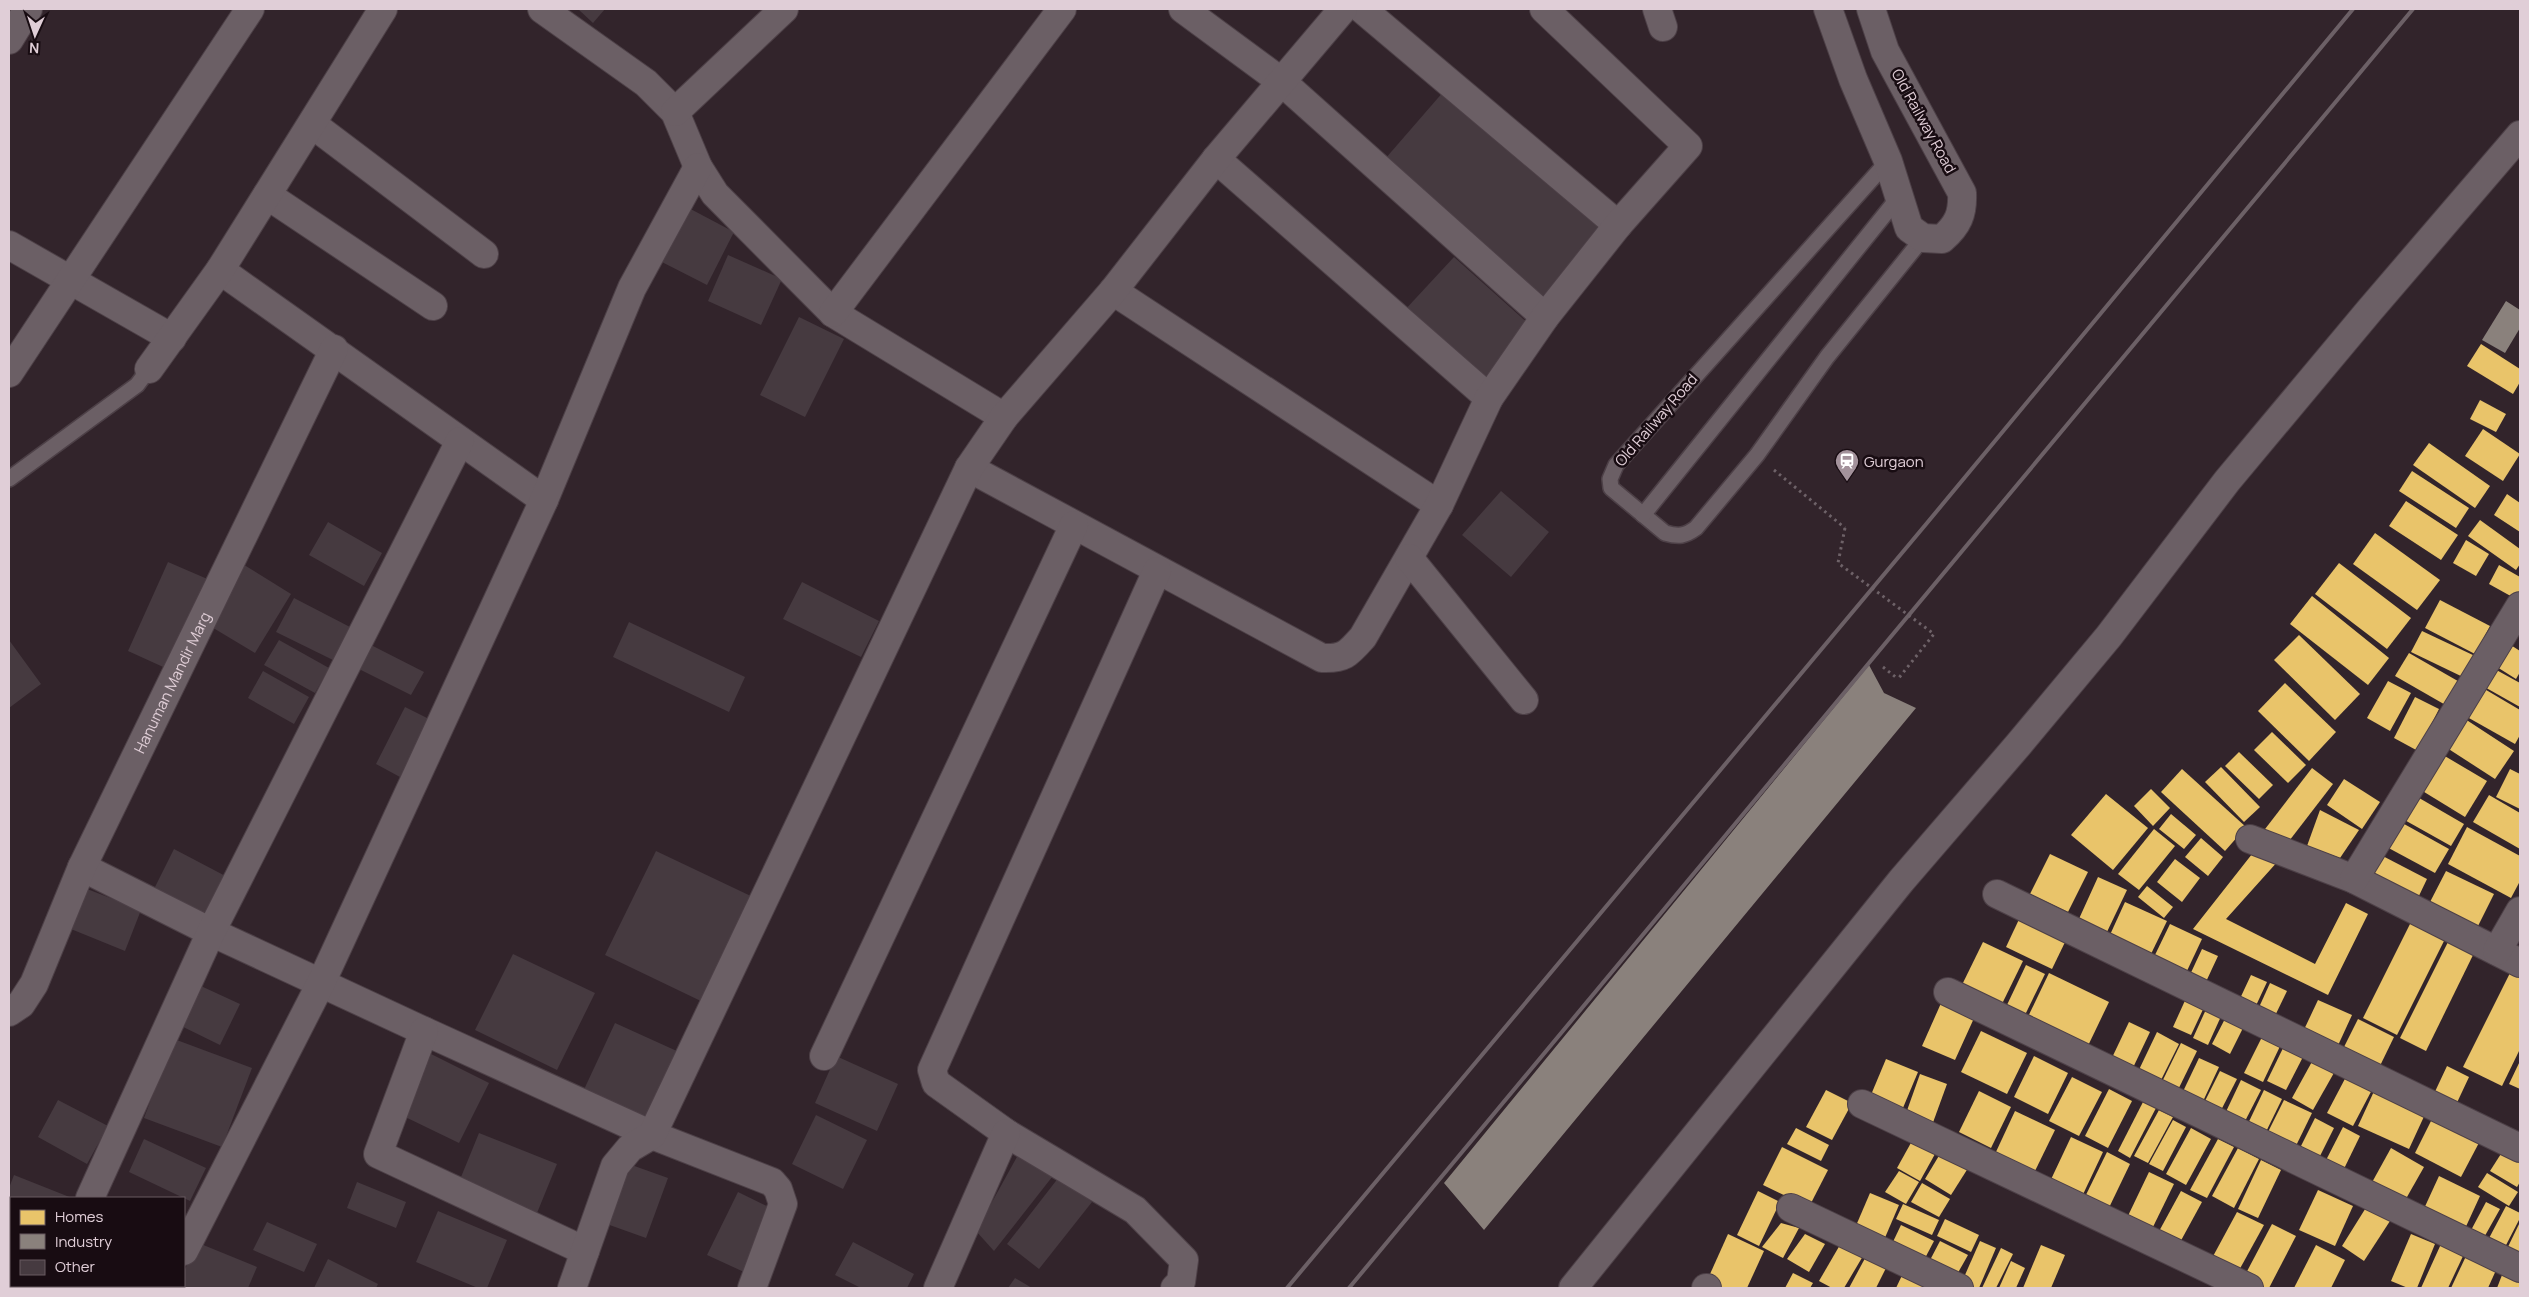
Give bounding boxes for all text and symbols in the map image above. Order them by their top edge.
north arrow [10,10,60,60]
text: N [29,39,40,58]
street label: Old Railway Road [1887,65,1961,177]
street label: Old Railway Road [1610,369,1702,471]
station icon: Gurgaon [1834,448,1860,482]
place label: Gurgaon [1864,451,1924,472]
street label: Hanuman Mandir Marg [128,608,215,757]
legend [10,1197,185,1287]
text: Homes [55,1206,104,1227]
text: Industry [55,1231,112,1252]
text: Other [55,1256,96,1277]

